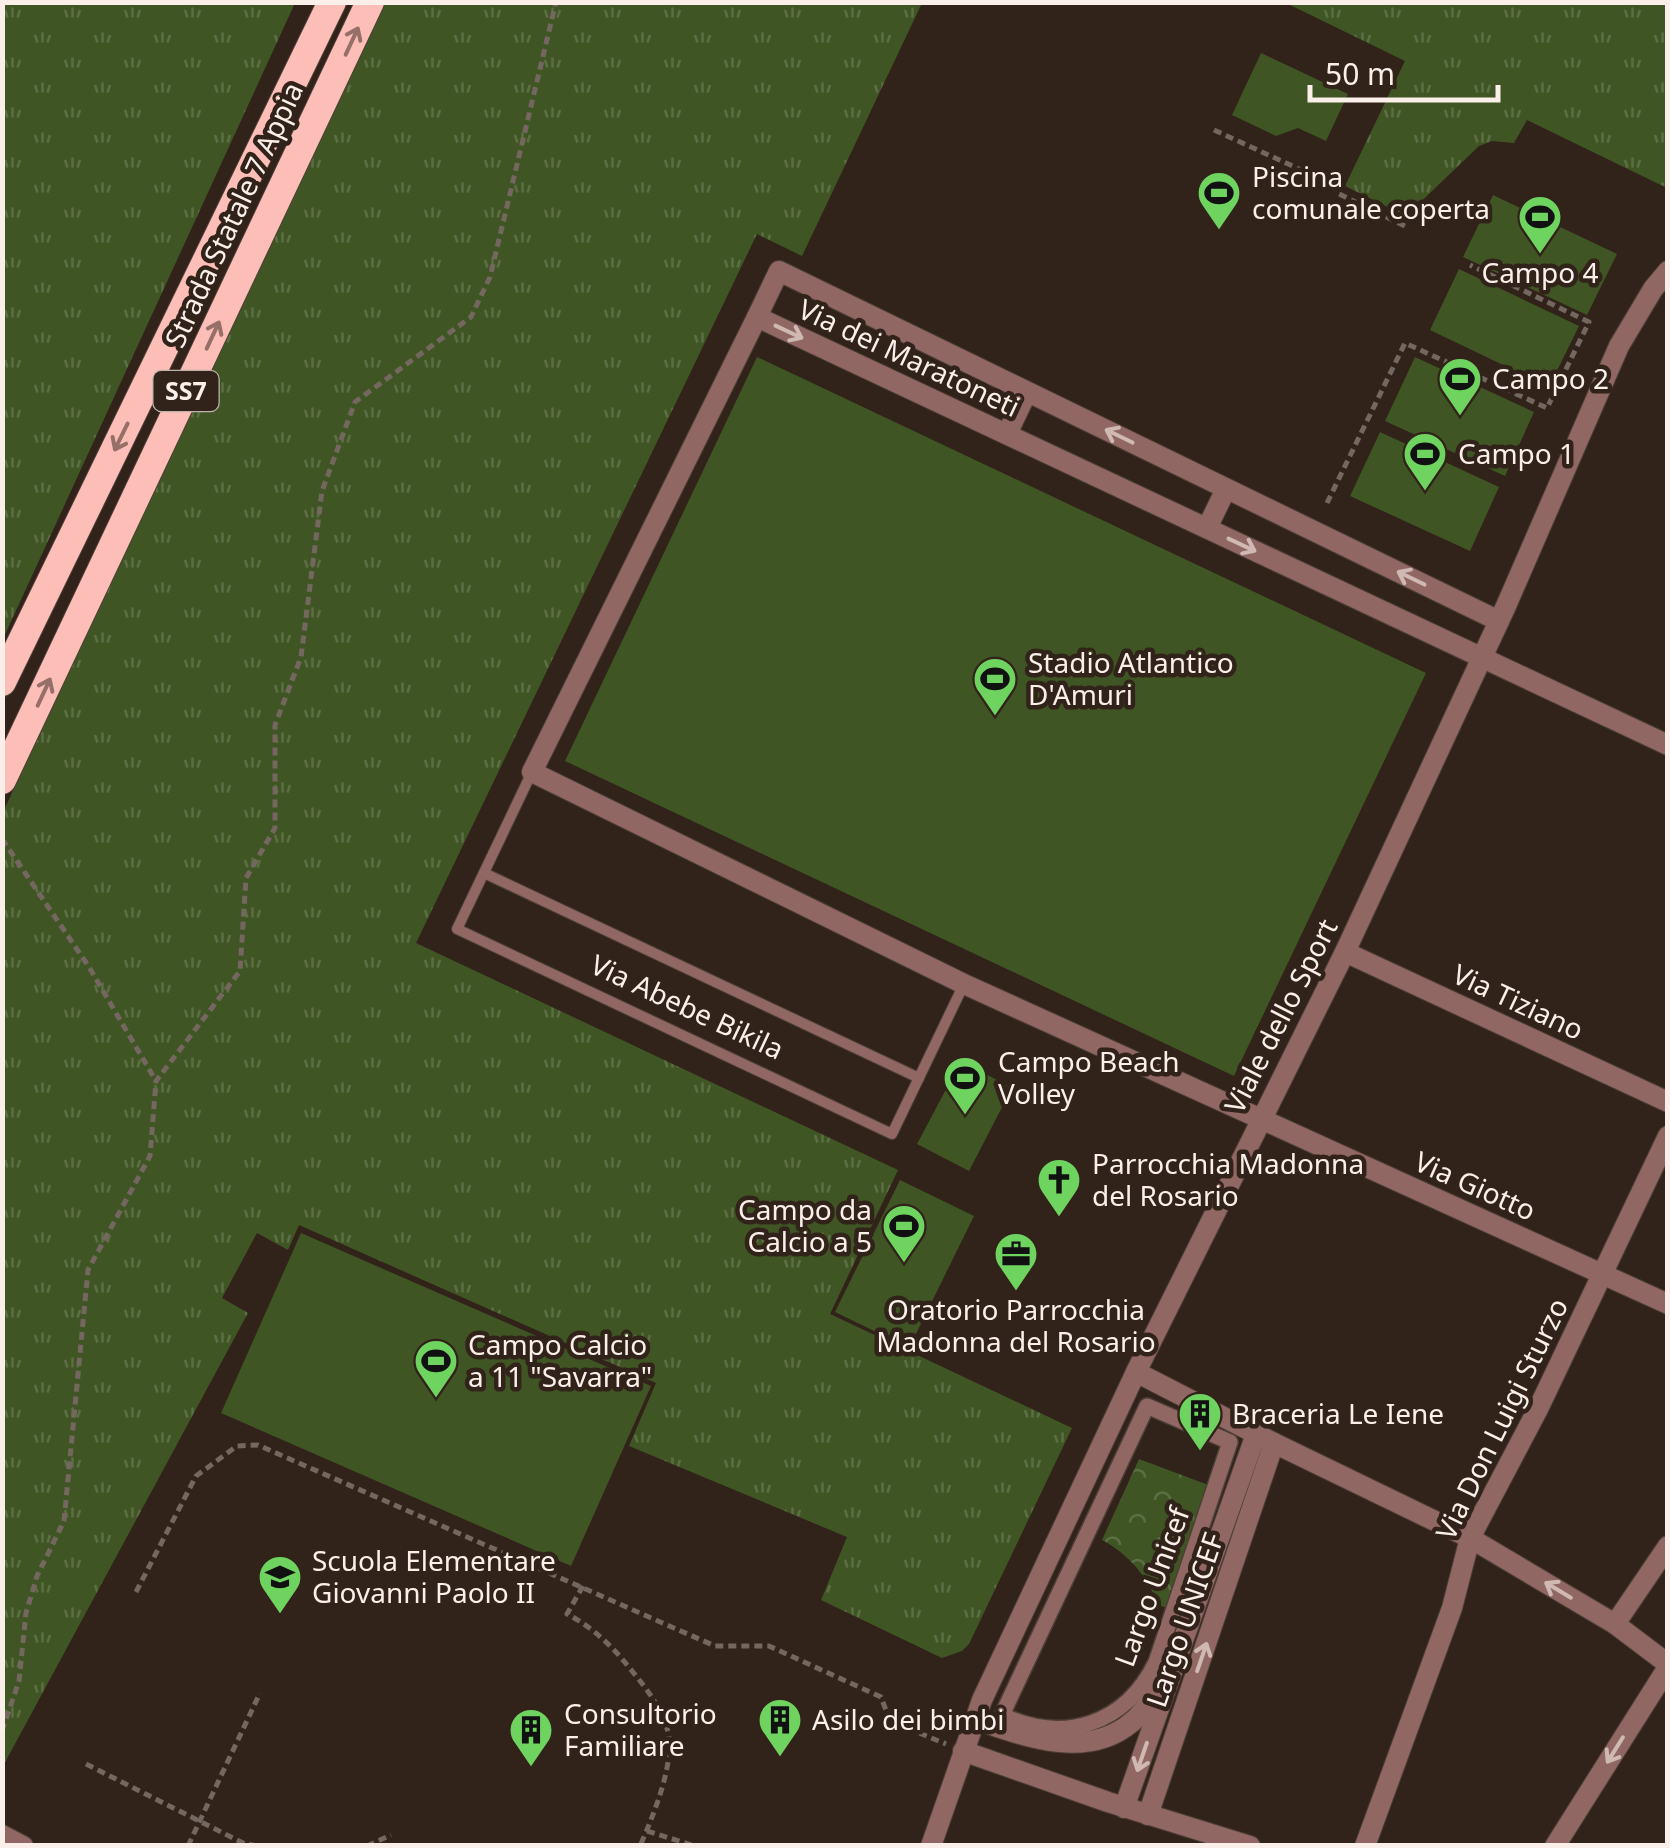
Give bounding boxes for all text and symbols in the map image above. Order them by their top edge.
one-way arrow [343,27,362,57]
scale bar [1310,40,1498,102]
text: 50 m [1325,53,1395,94]
street label: Strada Statale 7 Appia [155,76,311,353]
place label: Piscina comunale coperta [1252,157,1490,227]
sports icon: Piscina comunale coperta [1196,170,1242,231]
sports icon: Campo 4 [1517,194,1563,255]
place label: Campo 4 [1481,253,1599,291]
street label: Via dei Maratoneti [793,289,1026,425]
one-way arrow [204,321,223,351]
one-way arrow [773,323,803,342]
sports icon: Campo 2 [1437,356,1483,417]
place label: Campo 2 [1492,359,1609,397]
road number: SS7 [154,371,218,411]
one-way arrow [111,421,130,451]
one-way arrow [1105,426,1135,445]
sports icon: Campo 1 [1402,431,1448,492]
place label: Campo 1 [1458,434,1575,472]
one-way arrow [1226,536,1256,555]
one-way arrow [1397,568,1427,587]
place label: Stadio Atlantico D'Amuri [1028,643,1234,713]
sports icon: Stadio Atlantico D'Amuri [972,656,1018,717]
one-way arrow [36,678,55,708]
street label: Viale dello Sport [1215,912,1345,1119]
street label: Via Abebe Bikila [585,945,790,1067]
street label: Via Tiziano [1447,954,1590,1048]
place label: Campo Beach Volley [998,1042,1179,1112]
sports icon: Campo Beach Volley [942,1055,988,1116]
street label: Via Giotto [1409,1142,1542,1229]
place label: Parrocchia Madonna del Rosario [1092,1144,1364,1214]
church icon: Parrocchia Madonna del Rosario [1036,1157,1082,1218]
place label: Campo da Calcio a 5 [738,1190,872,1260]
sports icon: Campo da Calcio a 5 [881,1203,927,1264]
office icon: Oratorio Parrocchia Madonna del Rosario [993,1231,1039,1292]
place label: Oratorio Parrocchia Madonna del Rosario [876,1290,1156,1360]
street label: Via Don Luigi Sturzo [1426,1291,1576,1546]
place label: Campo Calcio a 11 "Savarra" [468,1325,652,1395]
sports icon: Campo Calcio a 11 "Savarra" [413,1338,459,1399]
building icon: Braceria Le Iene [1177,1391,1223,1452]
place label: Braceria Le Iene [1232,1394,1444,1432]
street label: Largo Unicef [1105,1500,1198,1672]
street label: Largo UNICEF [1136,1527,1232,1712]
place label: Scuola Elementare Giovanni Paolo II [312,1541,556,1611]
school or university icon: Scuola Elementare Giovanni Paolo II [257,1554,303,1615]
one-way arrow [1544,1580,1573,1600]
one-way arrow [1194,1641,1212,1673]
place label: Consultorio Familiare [564,1694,717,1764]
building icon: Asilo dei bimbi [757,1697,803,1758]
place label: Asilo dei bimbi [812,1700,1005,1738]
building icon: Consultorio Familiare [508,1707,554,1768]
one-way arrow [1605,1735,1626,1763]
one-way arrow [1132,1740,1150,1772]

